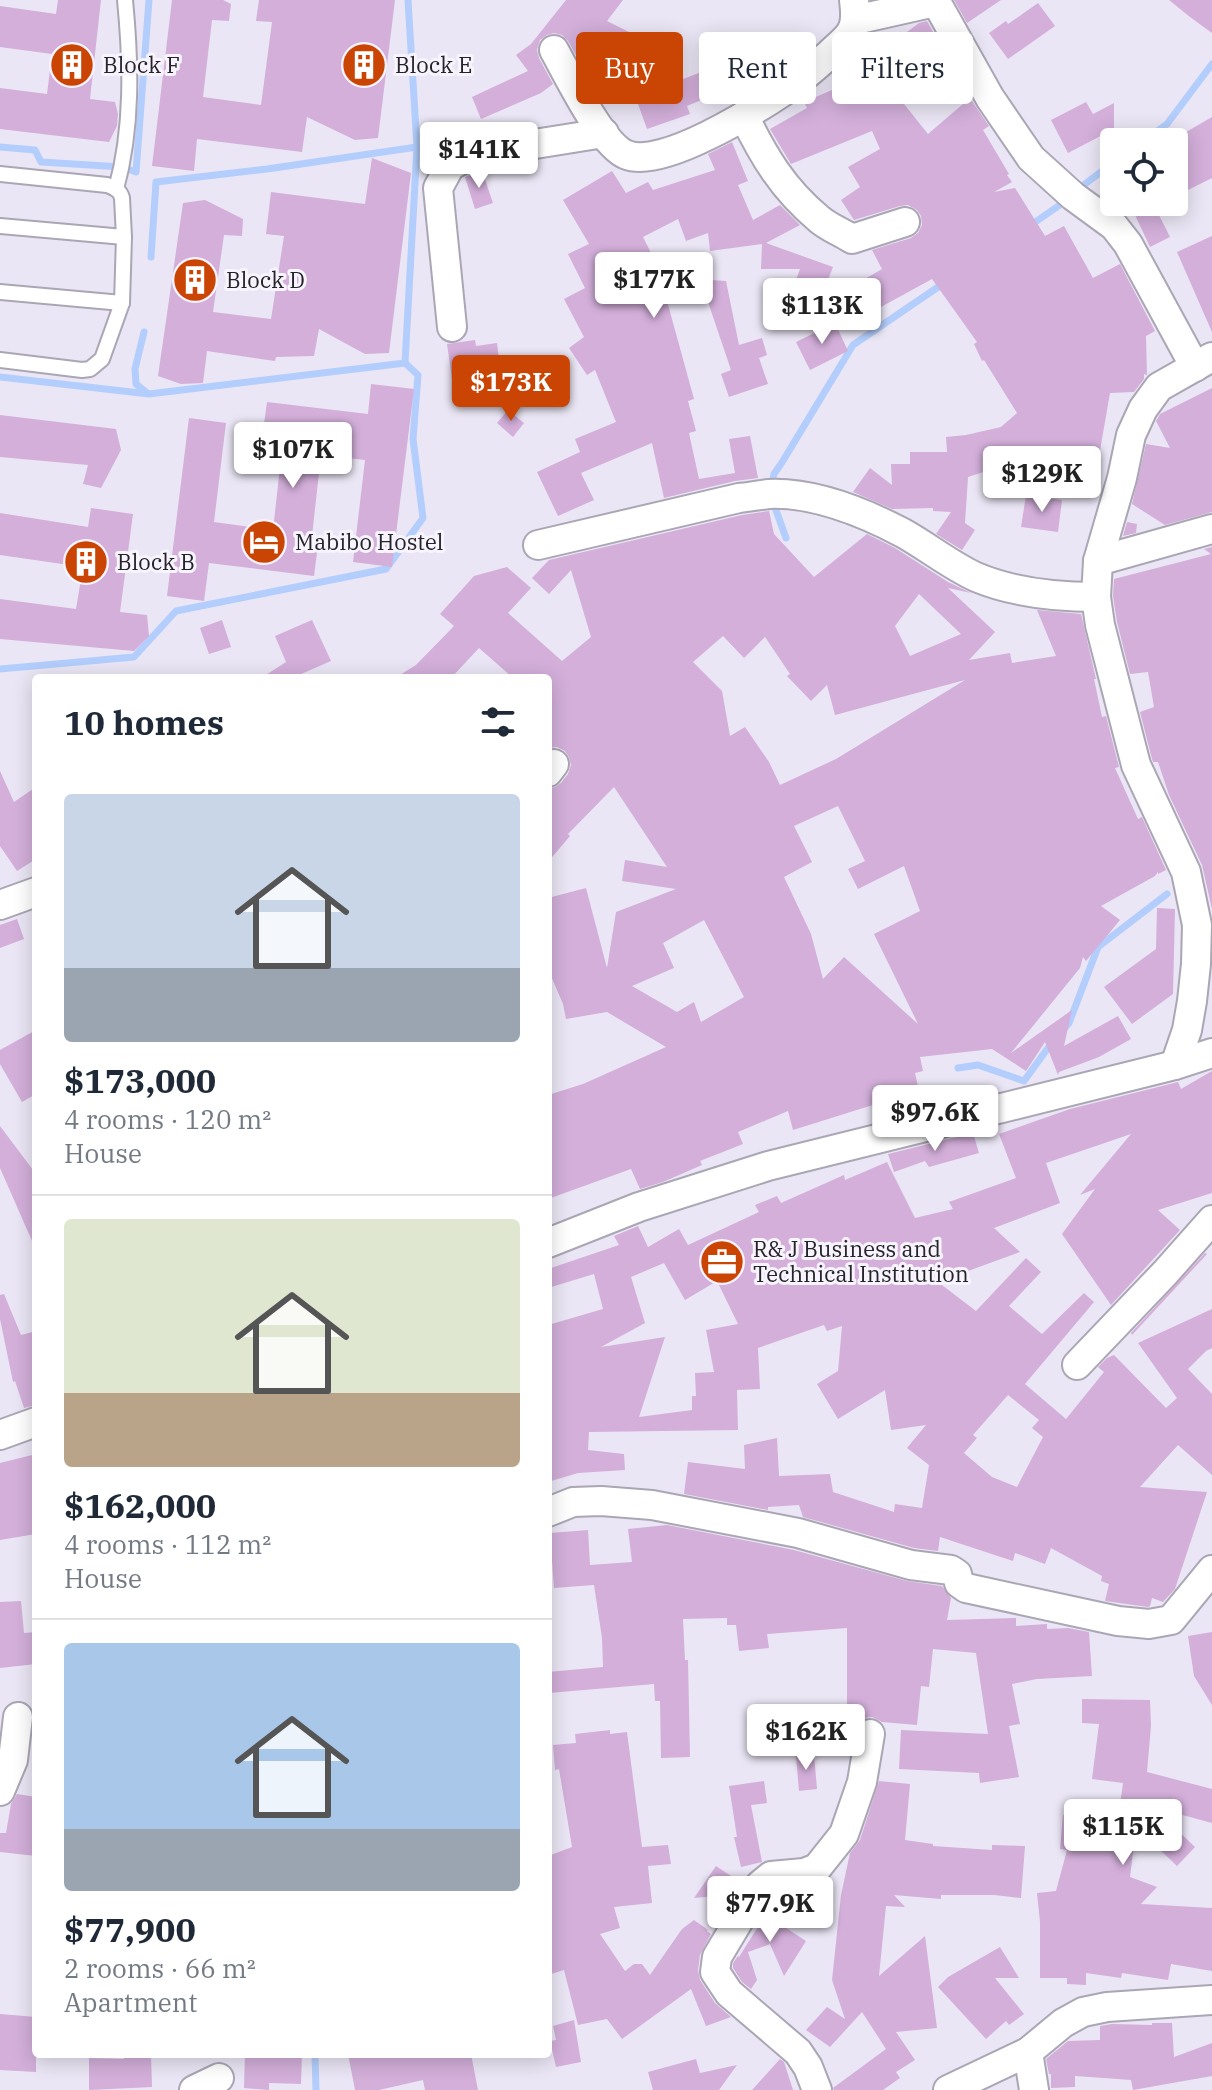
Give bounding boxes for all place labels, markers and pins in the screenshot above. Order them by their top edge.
building icon: Block F [48,41,96,89]
building icon: Block E [340,41,388,89]
place label: Block F [103,50,180,79]
place label: Block E [395,50,472,79]
pin: $141K [423,122,535,190]
pin: $177K [598,252,710,320]
building icon: Block D [171,256,219,304]
place label: Block D [226,265,305,294]
pin: $113K [766,278,878,346]
pin: $173K [455,355,567,423]
pin: $107K [237,422,349,490]
pin: $129K [986,446,1098,514]
hotel icon: Mabibo Hostel [240,518,288,566]
place label: Mabibo Hostel [295,527,443,556]
building icon: Block B [62,538,110,586]
place label: Block B [117,547,195,576]
pin: $97.6K [870,1085,1000,1153]
place label: R& J Business and Technical Institution [753,1234,969,1288]
office icon: R& J Business and Technical Institution [698,1238,746,1286]
pin: $162K [750,1704,862,1772]
pin: $115K [1067,1799,1179,1867]
pin: $77.9K [705,1876,835,1944]

